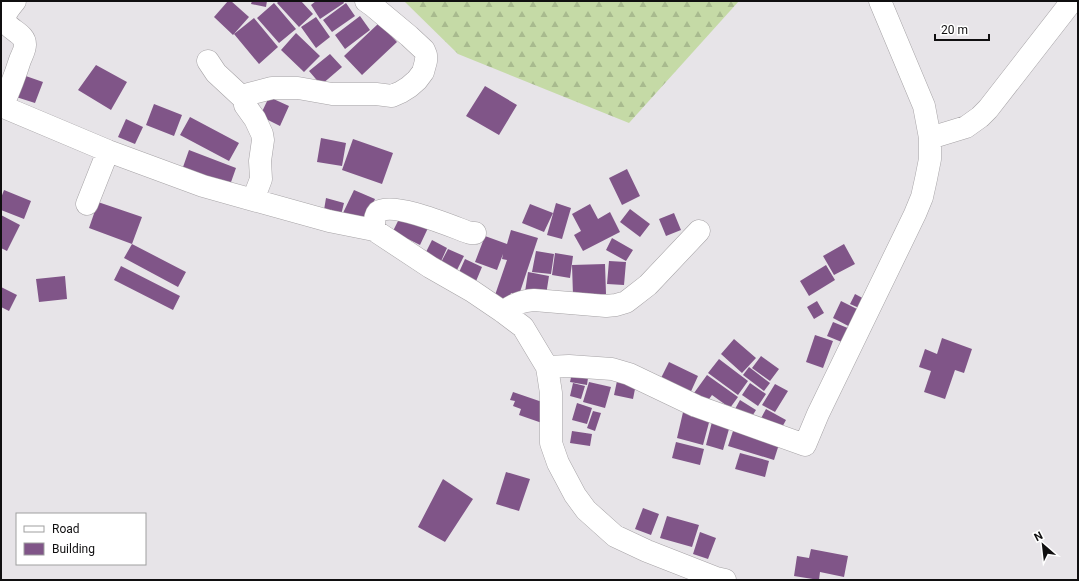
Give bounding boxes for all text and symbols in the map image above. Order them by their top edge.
scale bar [935,16,989,42]
text: 20 m [941,23,968,37]
legend [16,513,146,565]
text: Road [52,522,80,536]
north arrow [1023,525,1063,565]
text: N [1032,529,1045,544]
text: Building [52,542,95,556]

